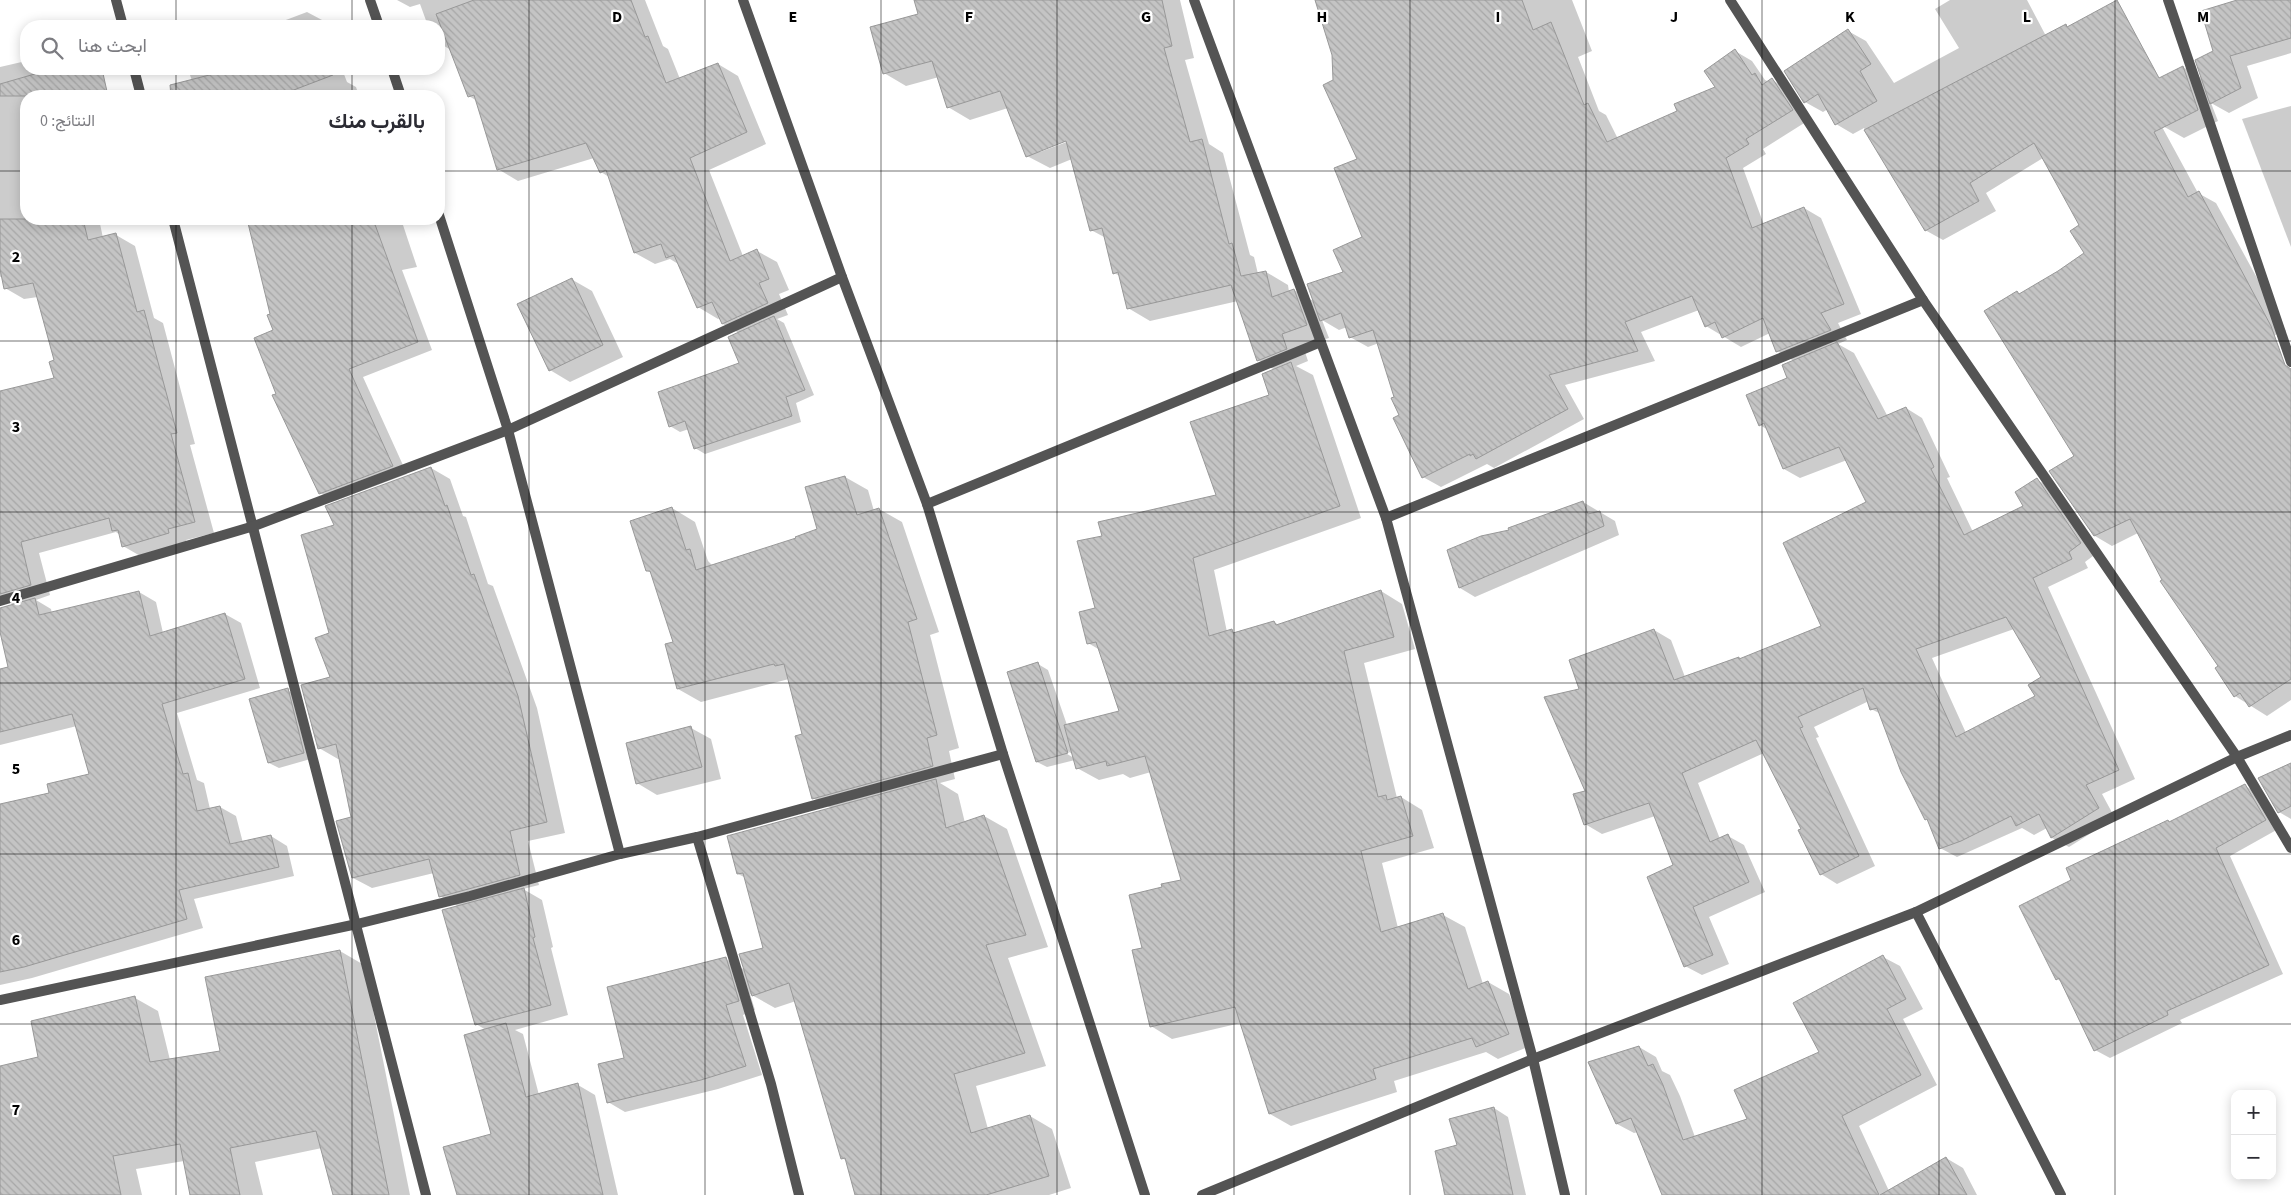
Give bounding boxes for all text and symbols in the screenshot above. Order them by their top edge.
text: D [612,6,622,28]
text: E [789,6,797,28]
text: F [965,6,973,28]
text: G [1141,6,1151,28]
text: H [1317,6,1327,28]
text: I [1496,6,1500,28]
text: J [1670,6,1678,28]
text: K [1845,6,1855,28]
text: L [2023,6,2031,28]
text: M [2197,6,2209,28]
search box [20,20,445,75]
text: ابحث هنا [78,33,147,60]
icon: search [38,34,66,62]
text: بالقرب منك [329,106,425,136]
text: النتائج: 0 [40,110,95,132]
text: 2 [12,246,20,268]
text: 3 [12,416,20,438]
text: 4 [12,587,21,609]
text: 5 [12,758,20,780]
text: 6 [12,929,20,951]
map controls [2231,1090,2276,1180]
button: + [2231,1090,2276,1135]
text: 7 [12,1099,20,1121]
button: − [2231,1135,2276,1180]

